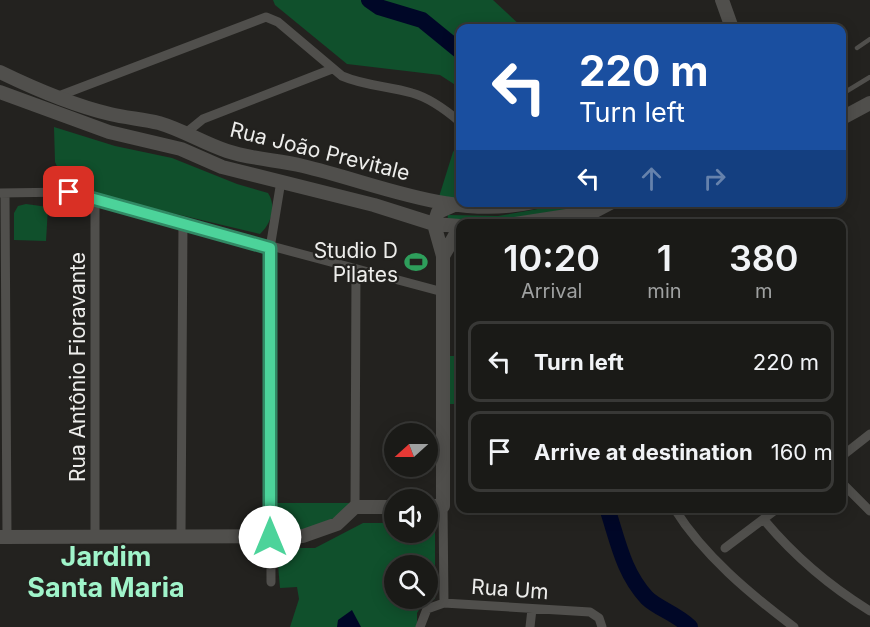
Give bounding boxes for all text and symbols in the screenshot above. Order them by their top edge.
text: 220 m [579,45,709,96]
icon: left [480,48,558,126]
text: Turn left [579,96,685,129]
street label: Rua João Previtale [227,117,413,185]
icon: left [572,162,605,195]
icon: ahead [635,162,668,195]
icon: right [698,162,731,195]
pin [43,166,94,217]
icon: arrive [52,175,85,208]
text: 10:20 [503,236,600,280]
text: 1 [657,236,672,280]
text: 380 [729,236,799,280]
place label: Studio D Pilates [314,238,398,287]
sports icon: Studio D Pilates [403,249,429,275]
street label: Rua Antônio Fioravante [65,252,90,482]
text: Arrival [521,279,582,303]
text: min [647,279,682,303]
text: m [755,279,773,303]
icon: left [483,345,516,378]
text: Turn left [534,349,624,375]
text: 220 m [753,349,819,375]
north arrow [384,423,438,477]
map controls [384,423,438,609]
icon: arrive [483,435,516,468]
text: Arrive at destination [534,439,753,465]
text: 160 m [771,439,833,465]
button: sound [384,489,438,543]
position arrow [238,505,302,569]
district label: Jardim Santa Maria [27,540,185,604]
button: search [384,555,438,609]
street label: Rua Um [470,574,550,604]

